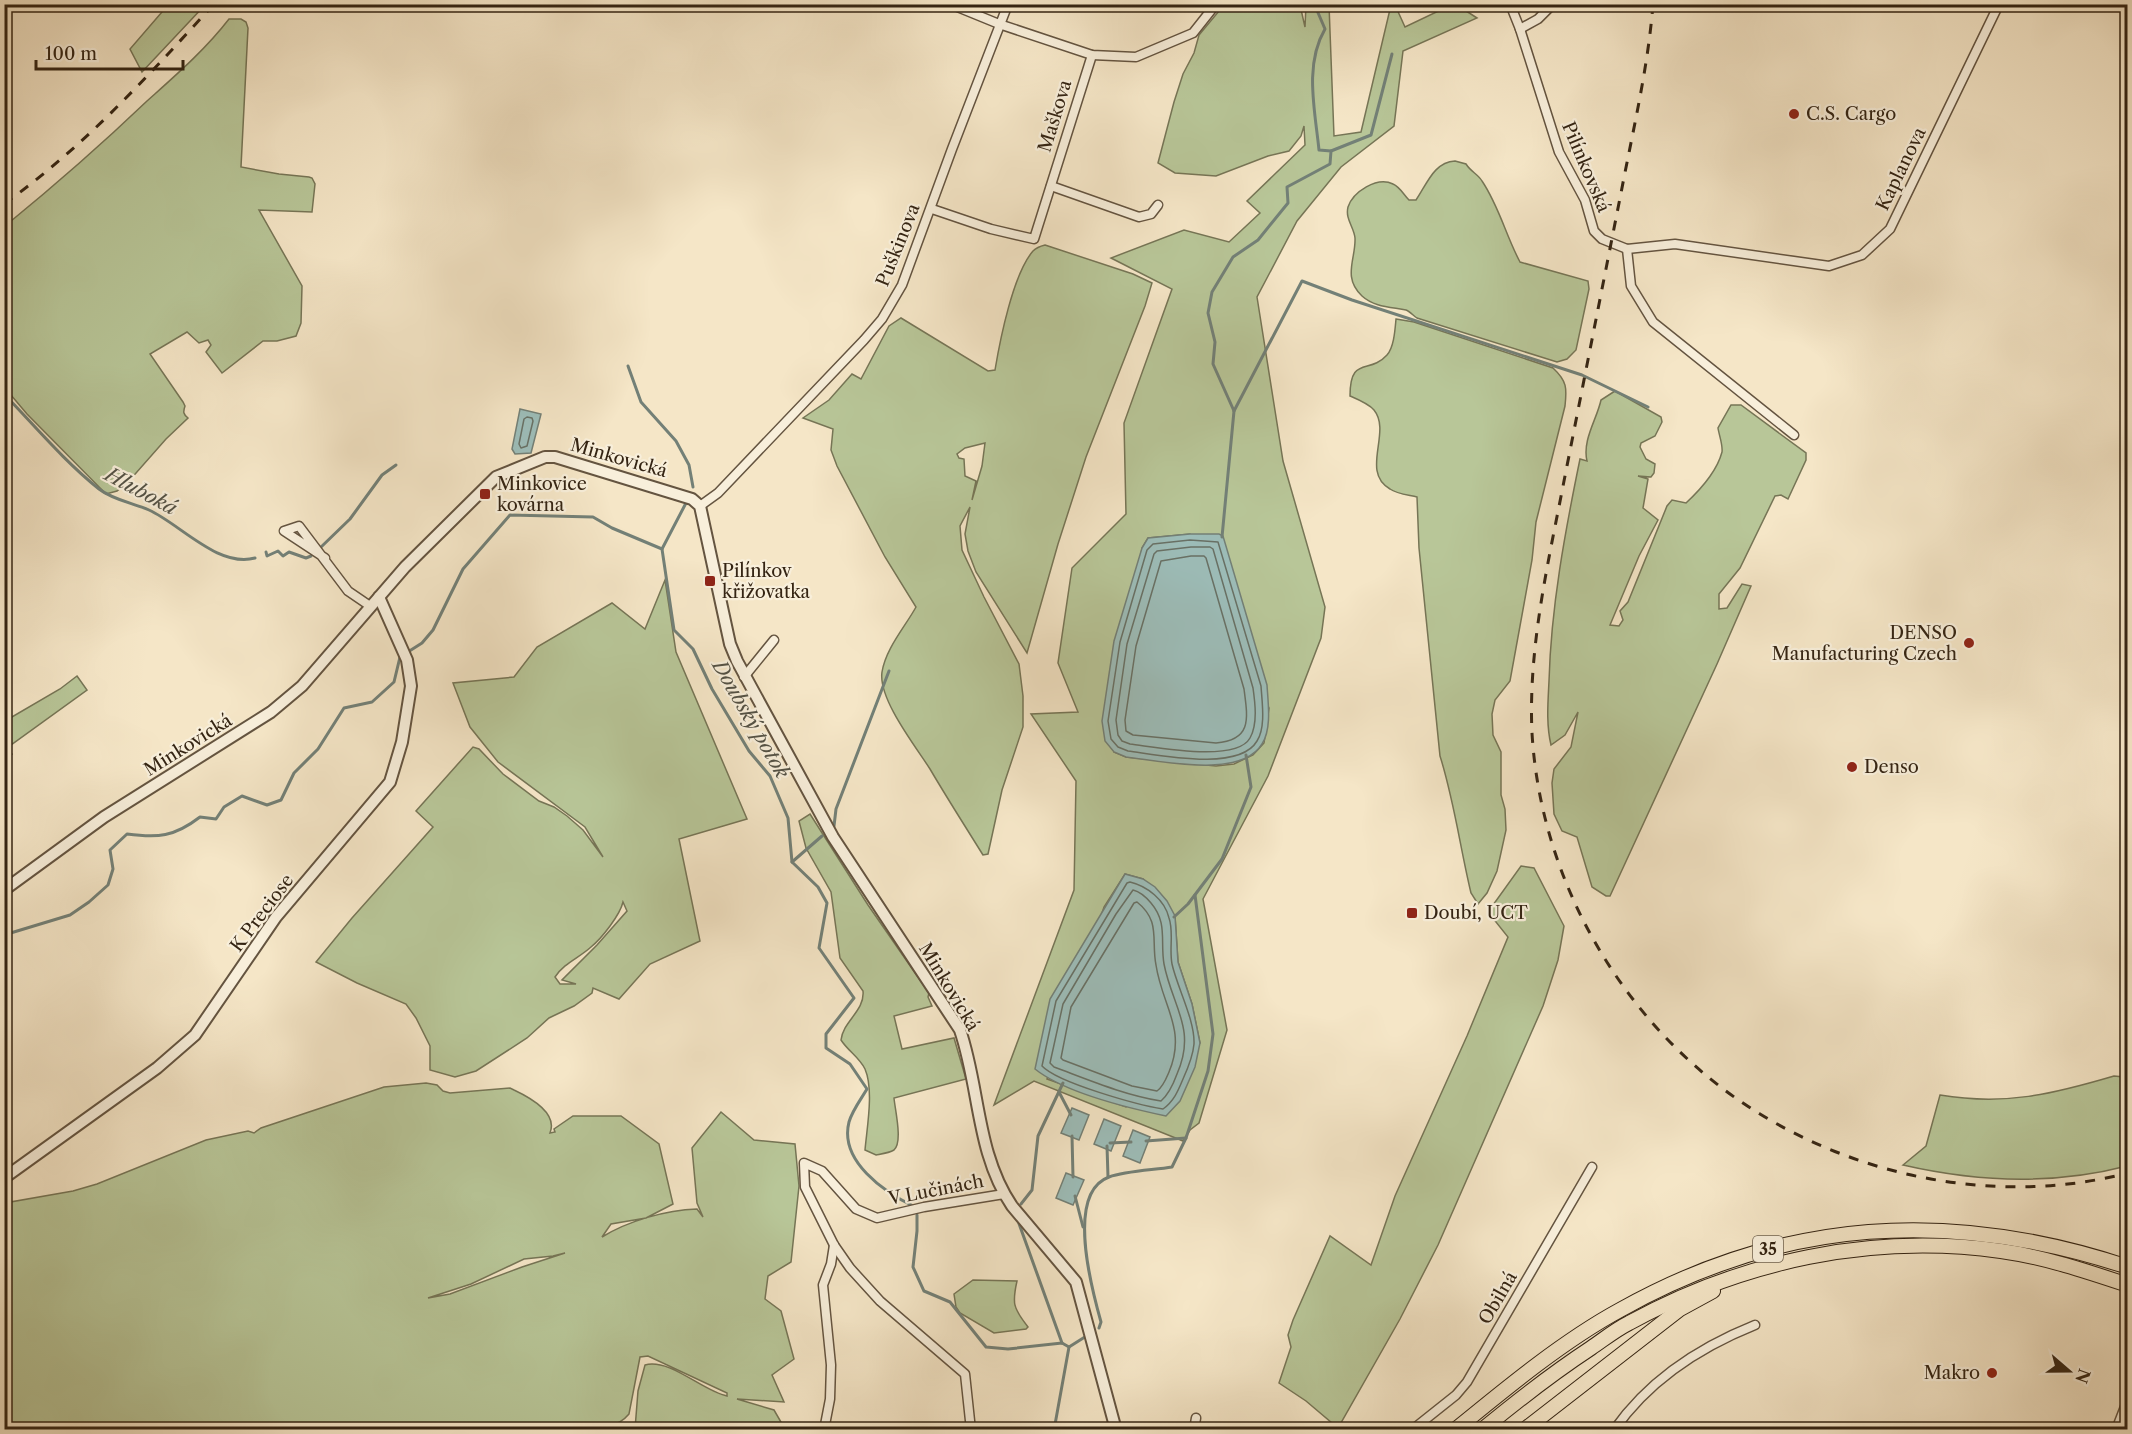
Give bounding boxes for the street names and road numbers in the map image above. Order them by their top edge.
street label: Maškova [1034,77,1077,155]
street label: Pilínkovská [1557,118,1615,216]
street label: Kaplanova [1871,123,1931,214]
street label: Puškinova [871,200,925,290]
street label: Minkovická [568,434,670,482]
street label: Minkovická [140,709,236,781]
street label: K Preciose [226,870,298,956]
street label: Minkovická [914,939,984,1036]
street label: V Lučinách [886,1170,985,1210]
road number: 35 [1753,1236,1783,1262]
street label: Obilná [1474,1267,1522,1328]

